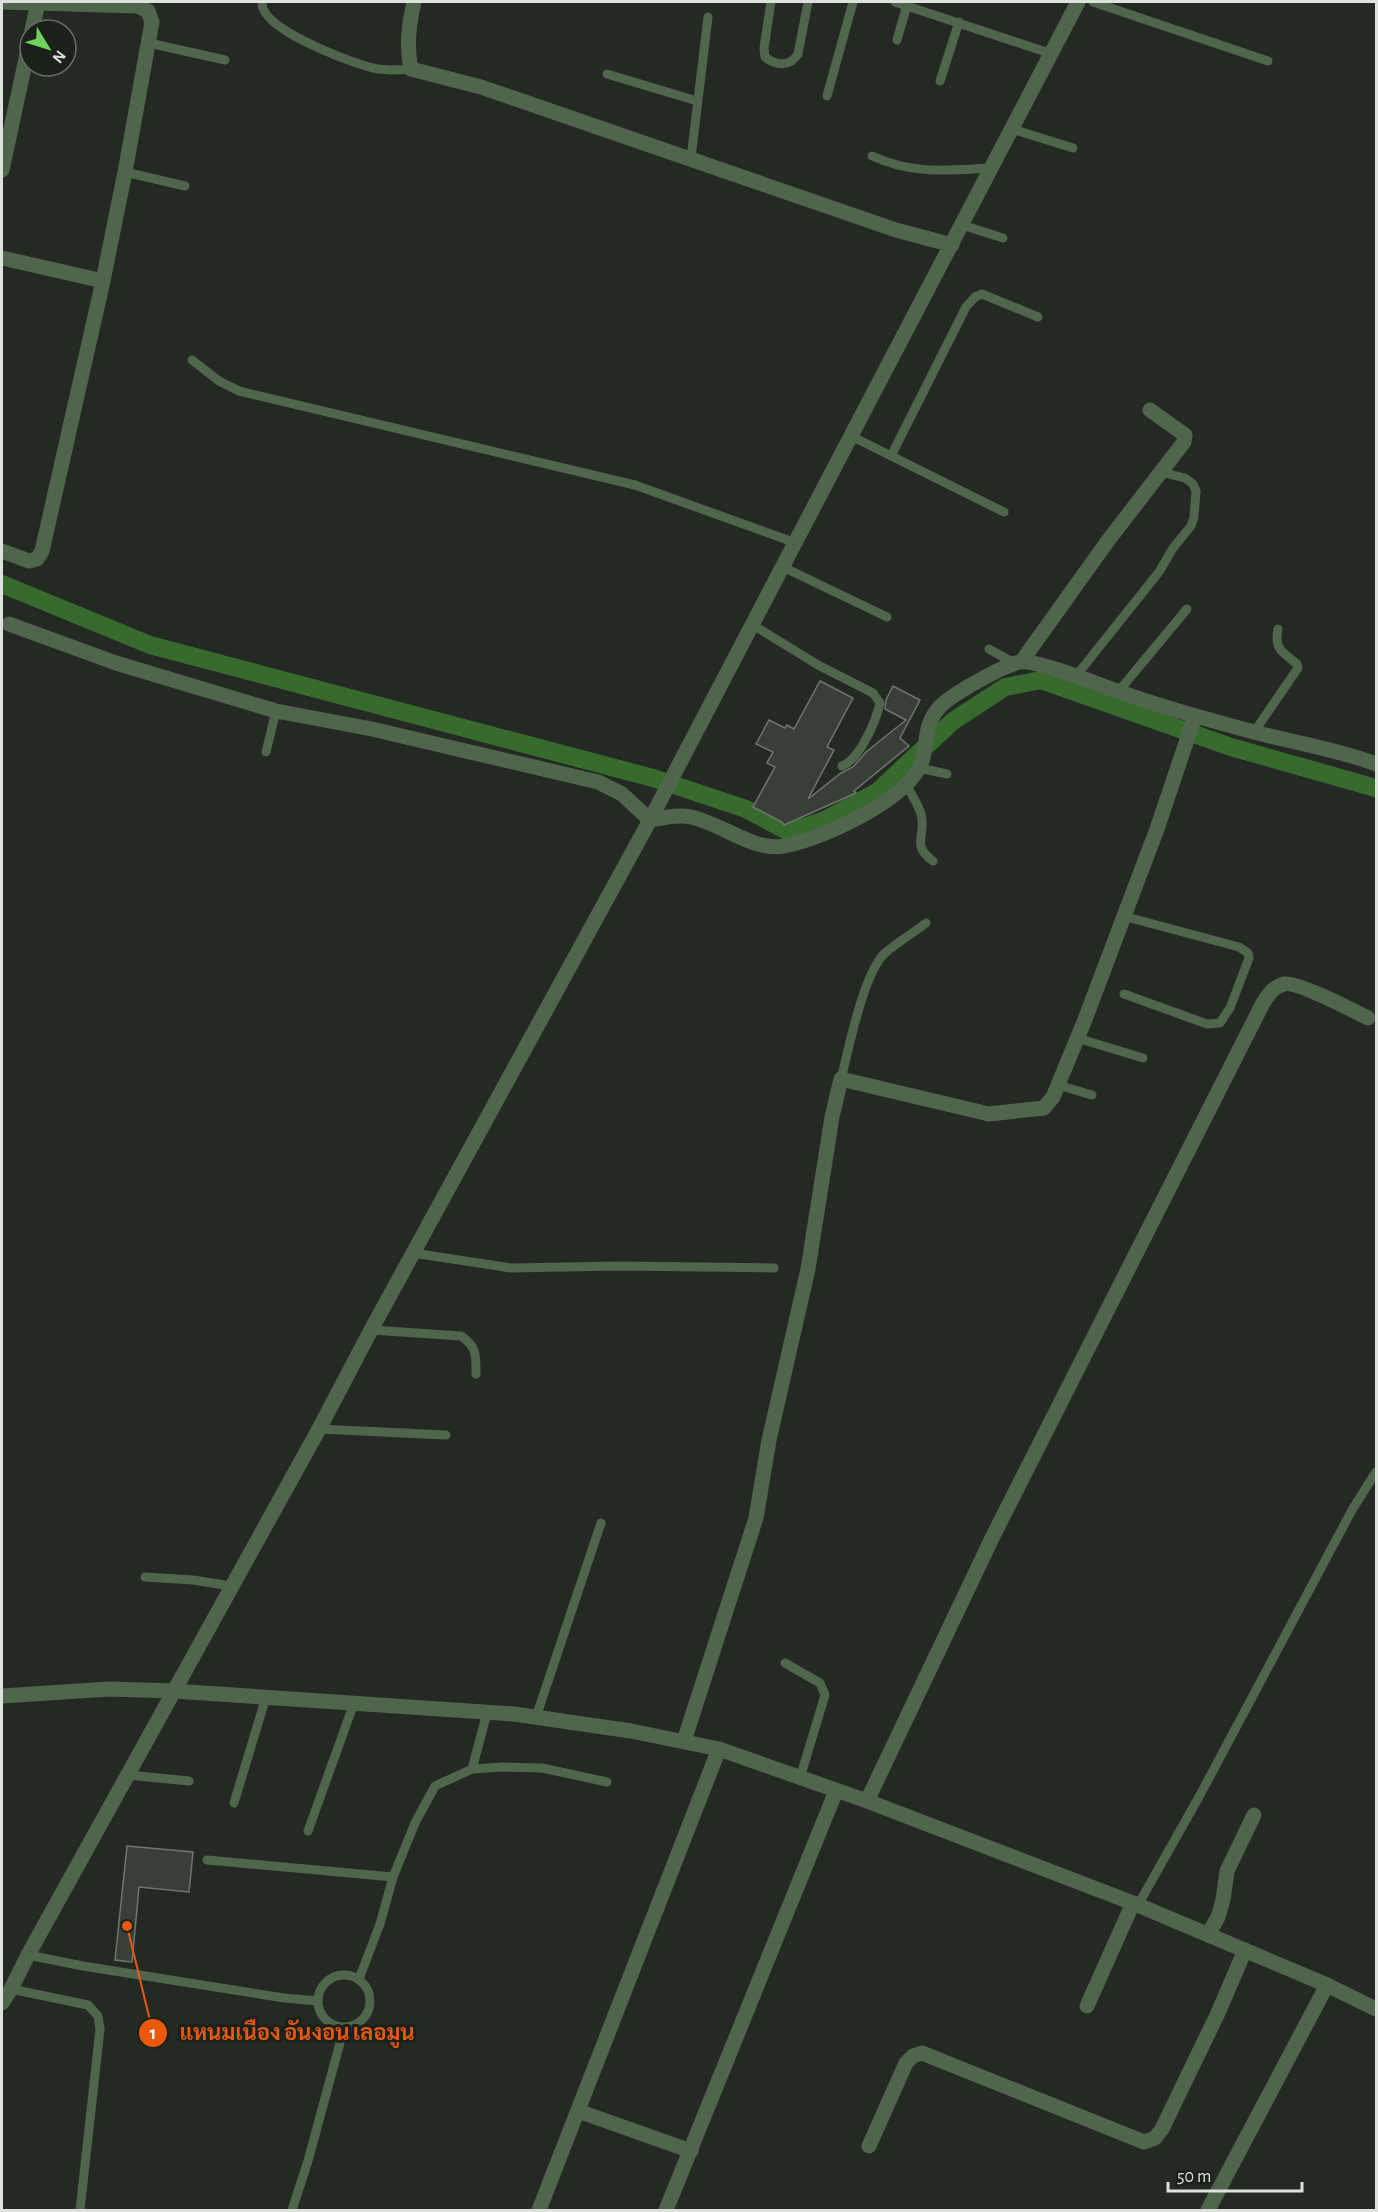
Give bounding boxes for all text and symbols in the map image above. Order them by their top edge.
north arrow [18,18,78,78]
text: N [49,47,69,66]
callout: แหนมเนือง อันงอน เลอมูน [138,2013,427,2053]
text: แหนมเนือง อันงอน เลอมูน [179,2019,415,2048]
text: 1 [150,2025,156,2043]
scale bar [1168,2155,1302,2193]
text: 50 m [1177,2168,1211,2186]

